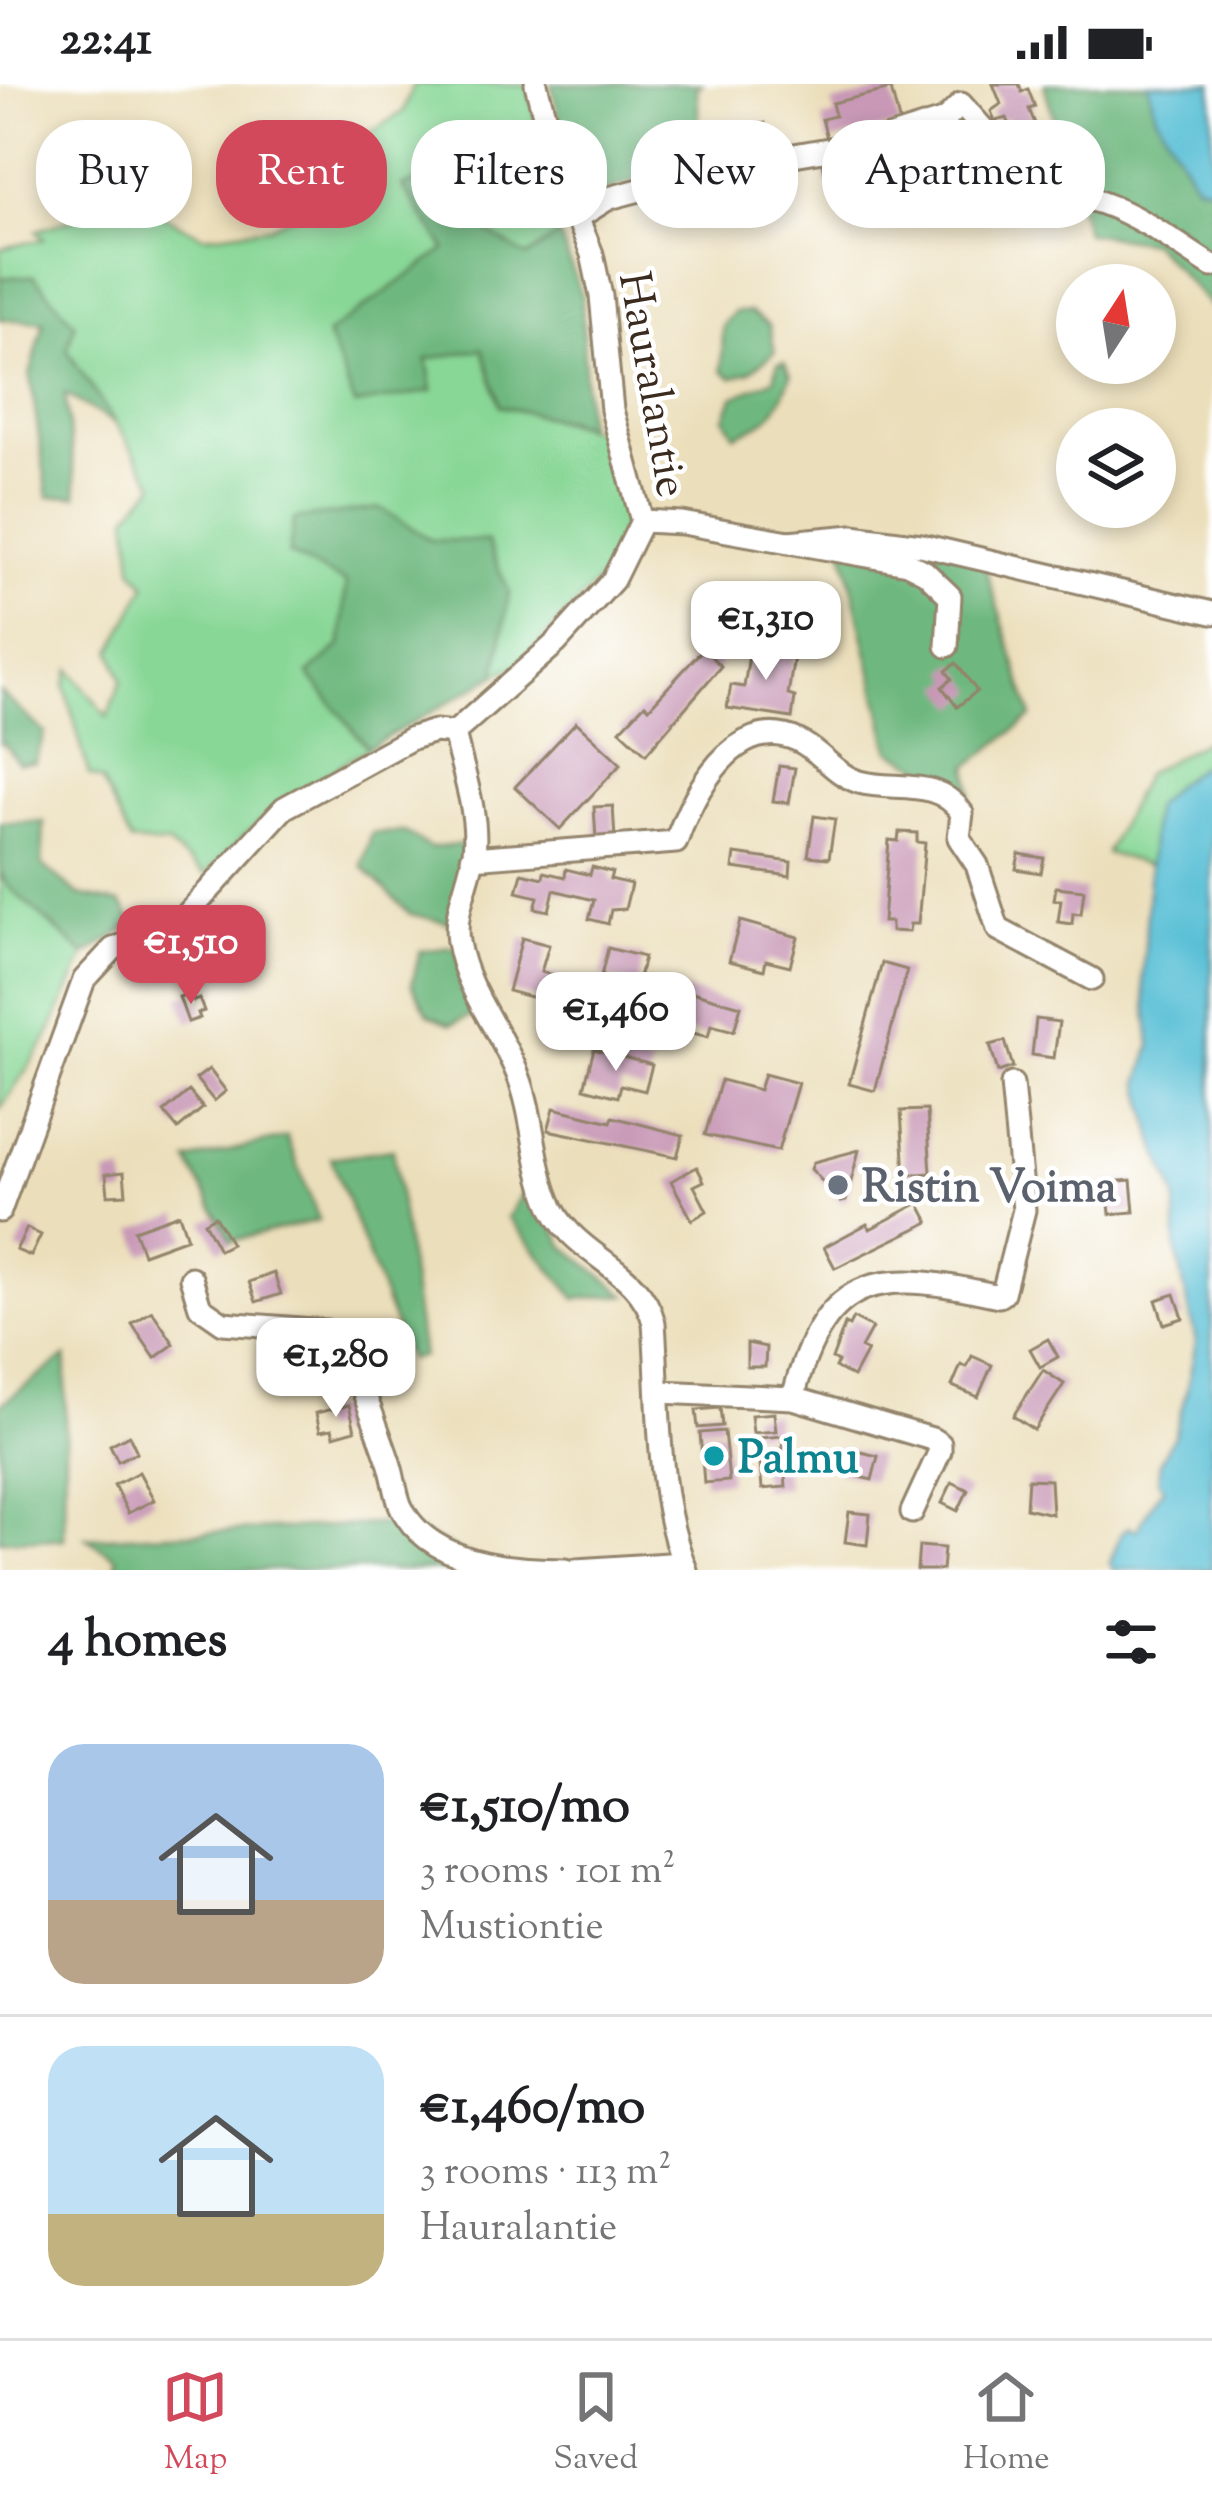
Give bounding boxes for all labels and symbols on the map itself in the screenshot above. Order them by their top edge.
north arrow [1056,264,1176,384]
street label: Hauralantie [598,267,701,503]
pin: €1,310 [668,581,864,683]
pin: €1,510 [93,905,289,1007]
pin: €1,460 [518,972,714,1074]
place label: Ristin Voima [862,1158,1117,1223]
marker: Ristin Voima [825,1172,851,1198]
pin: €1,280 [238,1318,434,1420]
place label: Palmu [738,1429,859,1494]
marker: Palmu [701,1443,727,1469]

